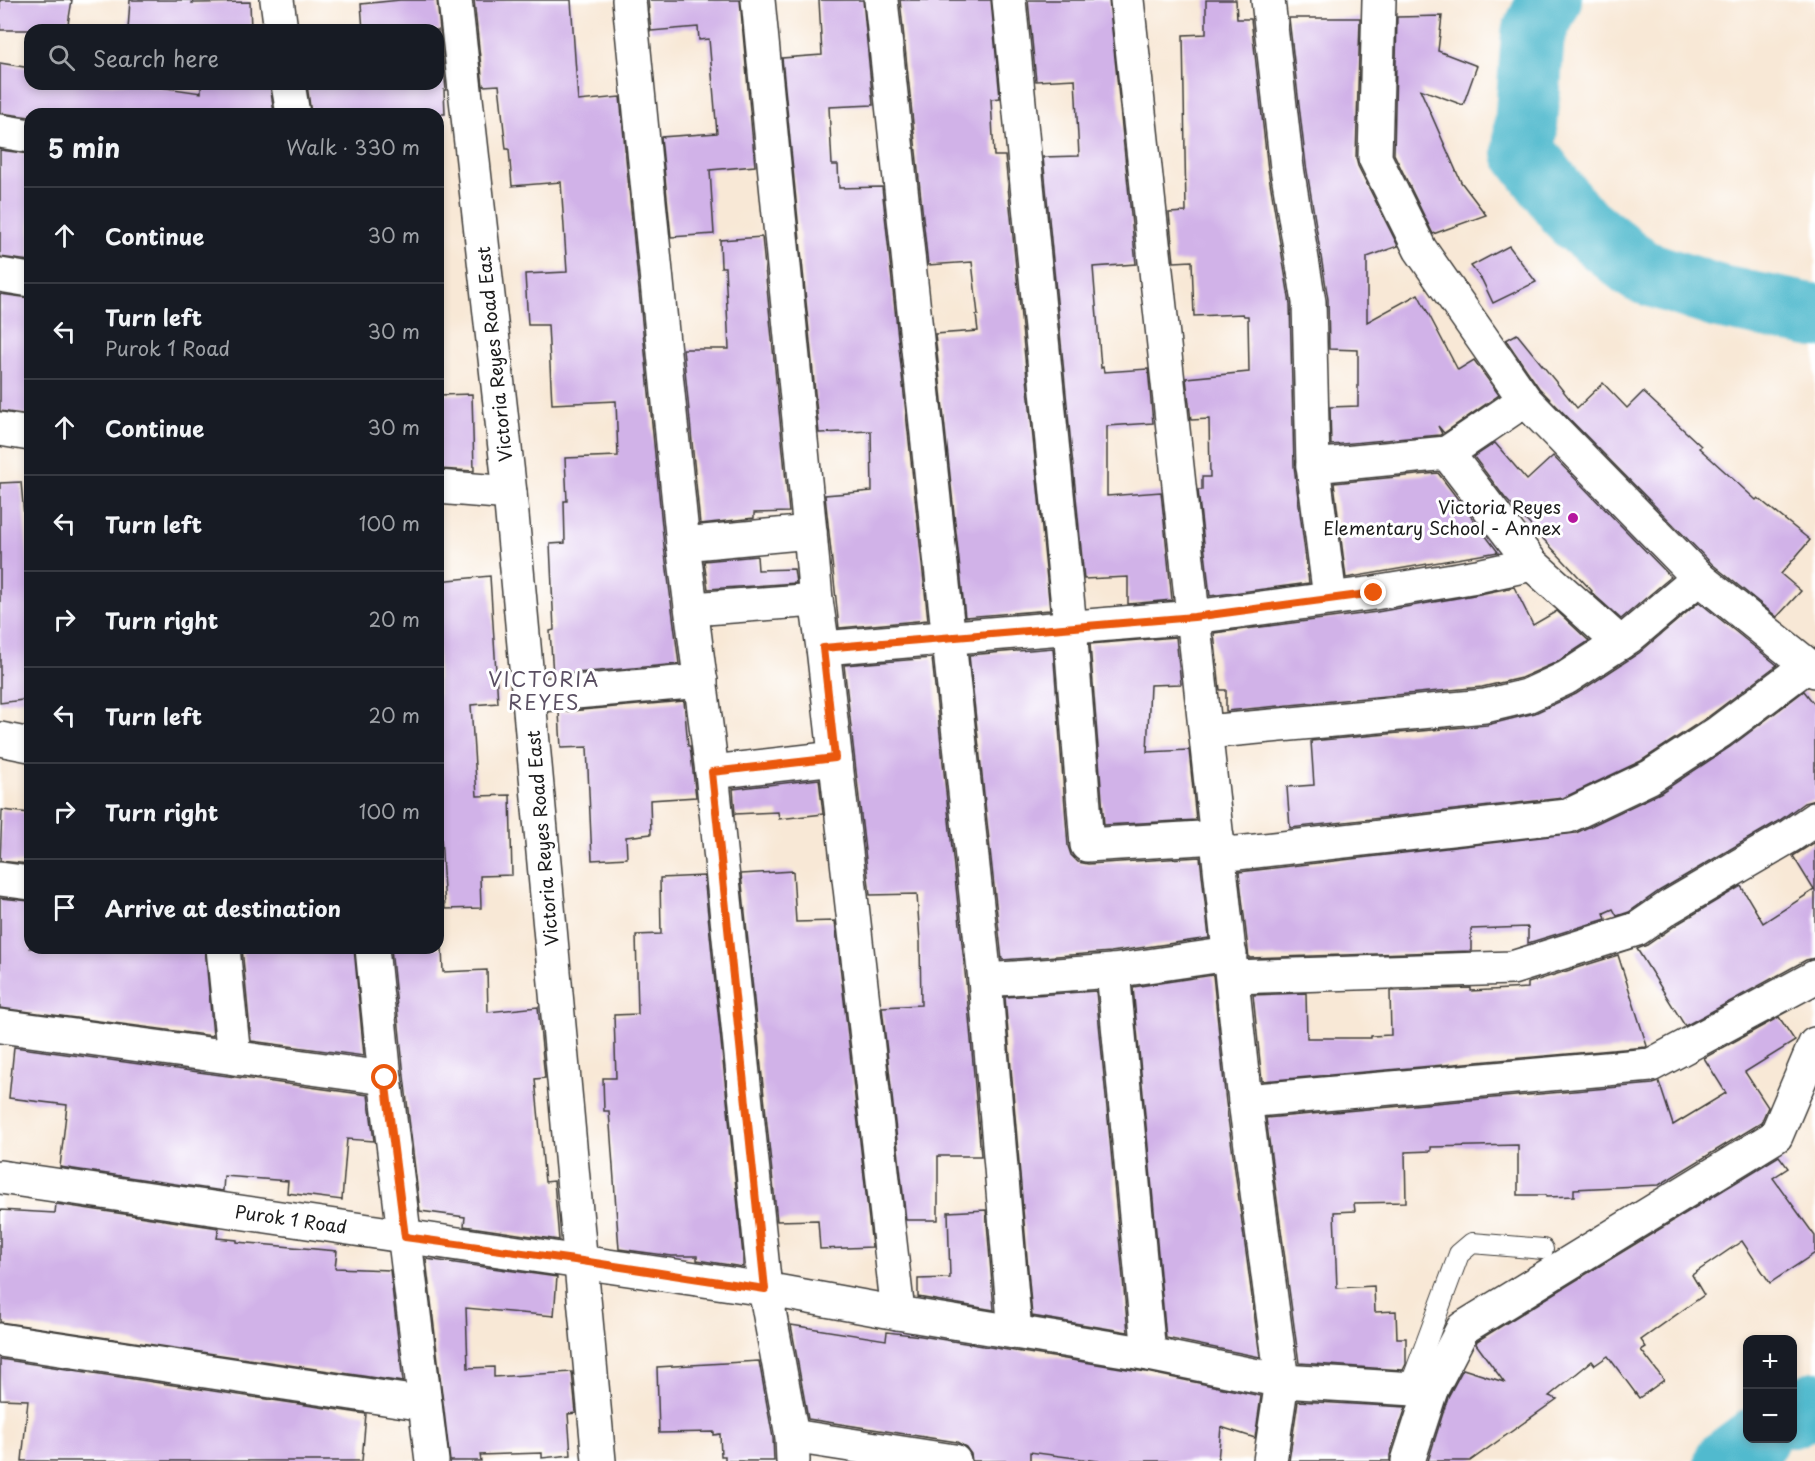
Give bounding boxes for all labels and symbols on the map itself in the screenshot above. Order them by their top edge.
street label: Victoria Reyes Road East [469,245,518,463]
place label: Victoria Reyes Elementary School - Annex [1323,493,1561,541]
marker: Victoria Reyes Elementary School - Annex [1566,511,1580,525]
route end [1360,579,1386,605]
district label: VICTORIA REYES [488,664,600,717]
street label: Victoria Reyes Road East [519,729,564,947]
route start [371,1064,397,1090]
street label: Purok 1 Road [234,1197,349,1240]

